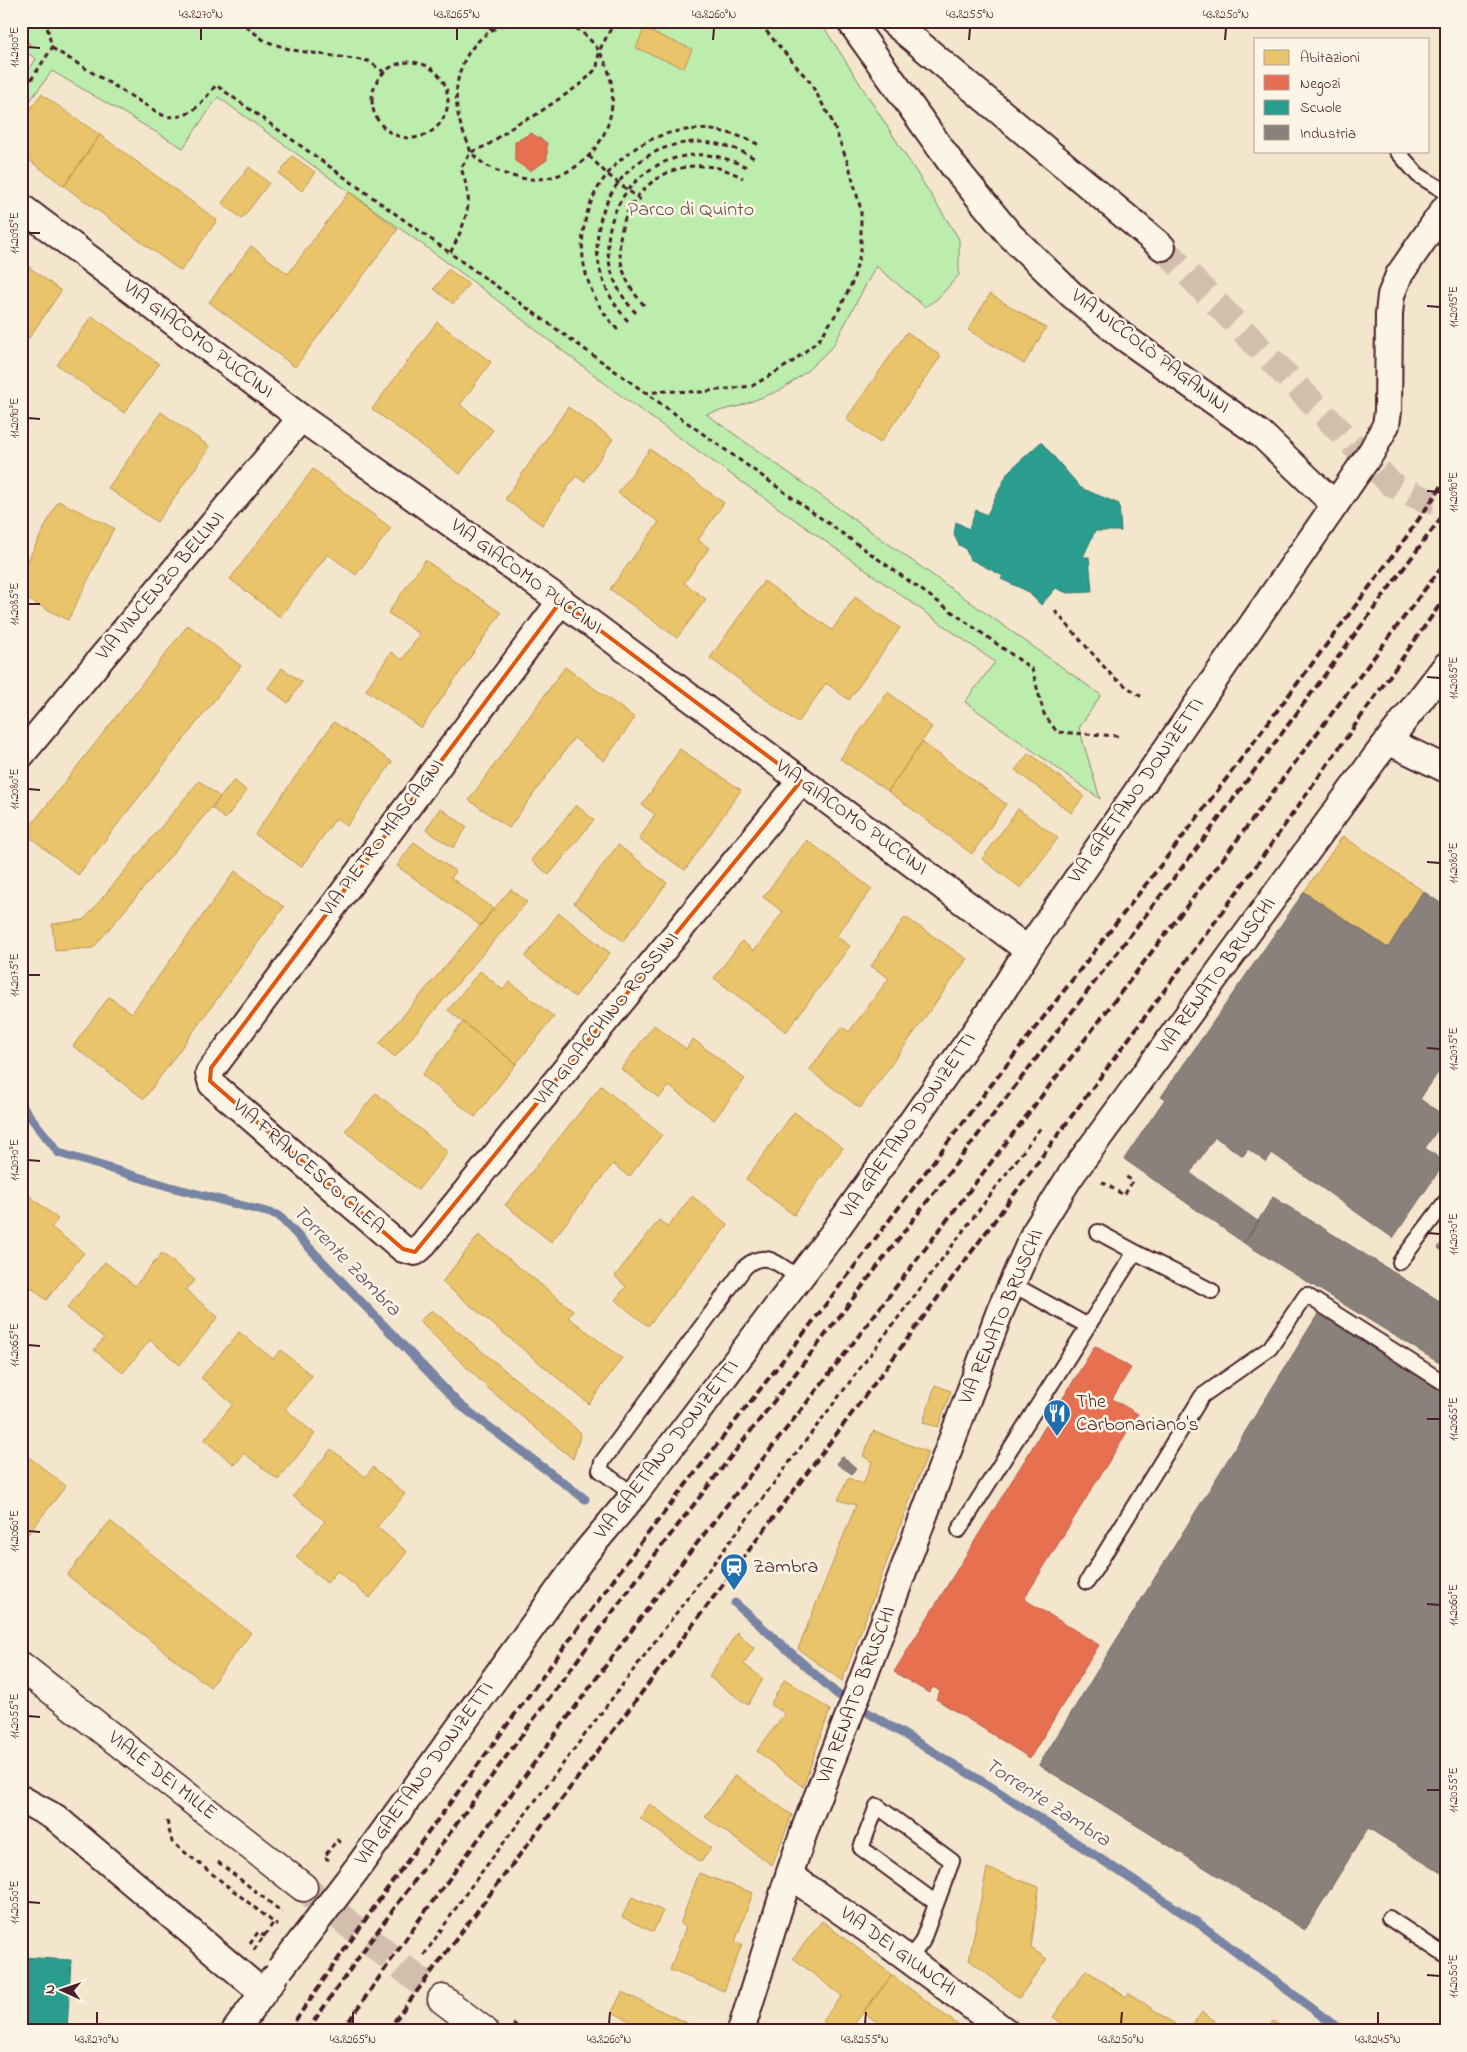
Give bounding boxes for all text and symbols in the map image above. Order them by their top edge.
text: 43.8270°N [179,6,223,24]
text: 43.8265°N [434,6,480,24]
text: 43.8260°N [692,6,736,24]
text: 43.8255°N [946,6,994,24]
text: 43.8250°N [1203,6,1249,24]
text: 11.2100°E [6,27,24,67]
legend [1254,38,1430,152]
text: Abitazioni [1300,47,1360,69]
text: Negozi [1300,73,1340,96]
text: Scuole [1300,97,1342,119]
text: Industria [1300,123,1356,145]
park label: Parco di Quinto [628,196,754,225]
text: 11.2095°E [6,212,24,254]
street label: VIA GIACOMO PUCCINI [116,273,279,406]
street label: VIA NICCOLÒ PAGANINI [1063,282,1236,422]
text: 11.2095°E [1445,286,1463,328]
text: 11.2090°E [6,398,24,438]
text: 11.2090°E [1445,472,1463,512]
street label: VIA VINCENZO BELLINI [89,505,232,668]
street label: VIA GIACOMO PUCCINI [443,511,608,642]
text: 11.2085°E [6,582,24,626]
text: 11.2085°E [1445,656,1463,700]
street label: VIA GAETANO DONIZETTI [1061,692,1212,891]
street label: VIA GIACOMO PUCCINI [768,752,933,883]
street label: VIA PIETRO MASCAGNI [313,753,452,924]
text: 11.2080°E [6,768,24,810]
text: 11.2080°E [1445,842,1463,884]
street label: VIA RENATO BRUSCHI [1150,892,1284,1061]
street label: VIA GIOACCHINO ROSSINI [527,926,686,1113]
text: 11.2075°E [6,953,24,997]
street label: VIA GAETANO DONIZETTI [833,1027,984,1226]
text: 11.2075°E [1445,1027,1463,1071]
street label: VIA FRANCESCO CILEA [225,1092,390,1241]
text: 11.2070°E [6,1139,24,1181]
water label: Torrente Zambra [285,1198,408,1324]
text: 11.2070°E [1445,1213,1463,1255]
street label: VIA RENATO BRUSCHI [952,1225,1052,1410]
text: 11.2065°E [6,1323,24,1367]
street label: VIA GAETANO DONIZETTI [587,1354,746,1547]
place label: The Carbonariano's [1076,1388,1199,1440]
text: 11.2065°E [1445,1397,1463,1441]
restaurant icon: The Carbonariano's [1042,1398,1072,1437]
text: 11.2060°E [6,1510,24,1552]
station icon: Zambra [719,1552,749,1591]
place label: Zambra [753,1553,818,1582]
text: 11.2060°E [1445,1584,1463,1626]
street label: VIA RENATO BRUSCHI [810,1602,904,1789]
street label: VIA GAETANO DONIZETTI [348,1676,502,1873]
text: 11.2055°E [6,1693,24,1739]
street label: VIALE DEI MILLE [101,1724,223,1828]
water label: Torrente Zambra [978,1751,1117,1855]
text: 11.2055°E [1445,1767,1463,1813]
text: 11.2050°E [6,1880,24,1924]
street label: VIA DEI GIUNCHI [833,1899,963,2004]
text: 11.2050°E [1445,1954,1463,1998]
north arrow [38,1964,88,2014]
text: N [40,1984,61,1995]
text: 43.8270°N [75,2031,119,2049]
text: 43.8265°N [330,2031,376,2049]
text: 43.8260°N [587,2031,631,2049]
text: 43.8255°N [841,2031,889,2049]
text: 43.8250°N [1098,2031,1144,2049]
text: 43.8245°N [1355,2031,1401,2049]

